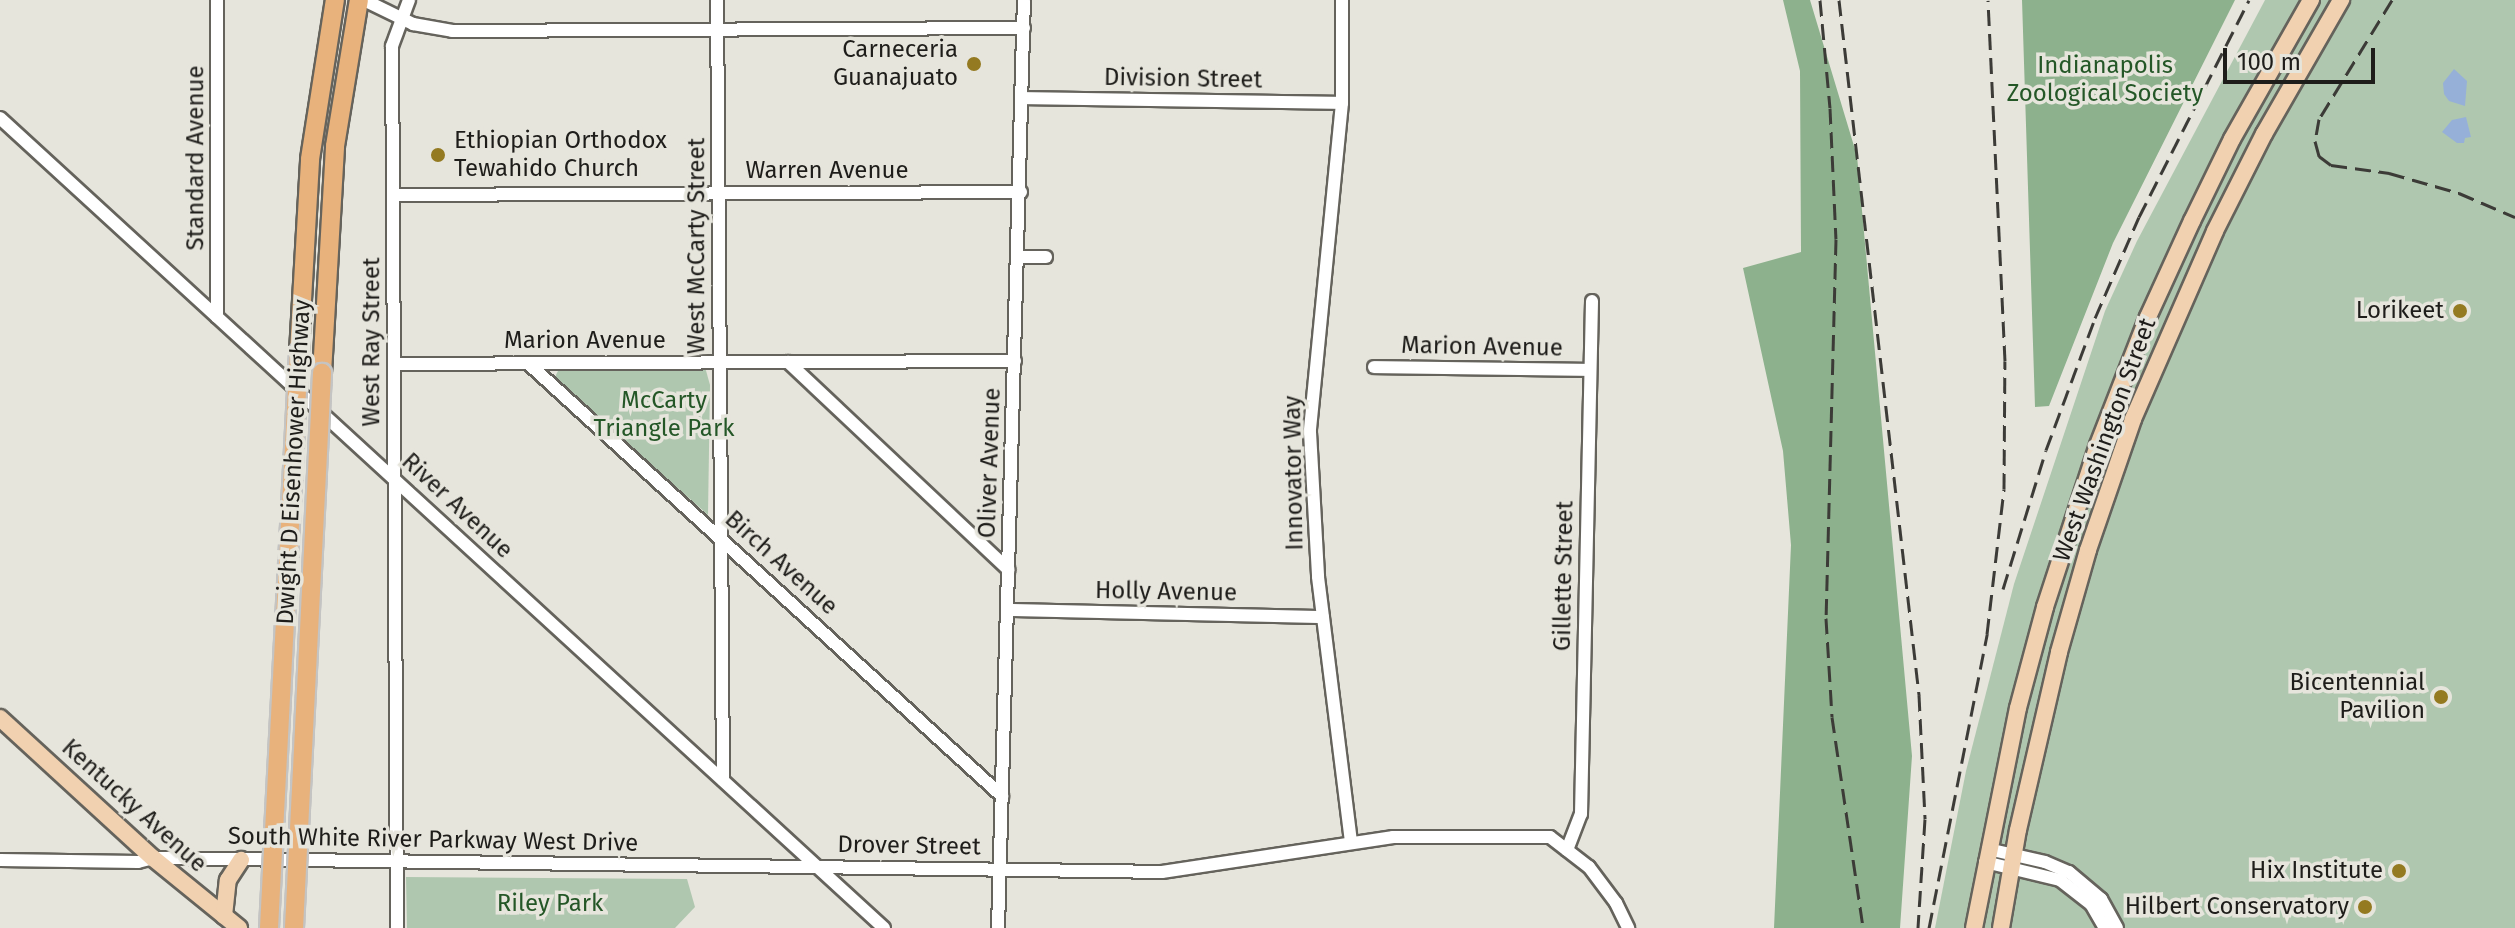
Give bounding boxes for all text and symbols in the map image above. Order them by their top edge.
scale bar [2227,32,2379,82]
place label: Carneceria Guanajuato [833,36,958,92]
text: 100 m [2237,48,2301,76]
park label: Indianapolis Zoological Society [2007,52,2203,108]
marker: Carneceria Guanajuato [965,55,983,73]
street label: Division Street [1104,63,1262,95]
street label: Standard Avenue [182,65,210,251]
place label: Ethiopian Orthodox Tewahido Church [454,127,667,183]
street label: West McCarty Street [683,138,711,354]
marker: Ethiopian Orthodox Tewahido Church [429,146,447,164]
street label: Warren Avenue [745,157,909,185]
street label: West Ray Street [358,257,386,427]
place label: Lorikeet [2356,297,2444,325]
street label: Dwight D Eisenhower Highway [271,299,317,625]
marker: Lorikeet [2451,302,2469,320]
street label: West Washington Street [2047,314,2163,566]
street label: Marion Avenue [504,327,666,355]
street label: Marion Avenue [1401,331,1563,363]
park label: McCarty Triangle Park [594,387,734,443]
street label: Oliver Avenue [973,387,1007,539]
street label: Innovator Way [1278,395,1310,551]
street label: River Avenue [395,447,519,565]
street label: Gillette Street [1548,501,1580,651]
street label: Birch Avenue [719,505,843,621]
street label: Holly Avenue [1095,576,1237,608]
place label: Bicentennial Pavilion [2289,669,2425,725]
marker: Bicentennial Pavilion [2432,688,2450,706]
street label: Kentucky Avenue [56,733,212,879]
street label: South White River Parkway West Drive [228,822,638,858]
street label: Drover Street [837,830,981,862]
place label: Hix Institute [2250,857,2383,885]
marker: Hix Institute [2390,862,2408,880]
park label: Riley Park [497,890,603,918]
place label: Hilbert Conservatory [2125,893,2349,921]
marker: Hilbert Conservatory [2356,898,2374,916]

